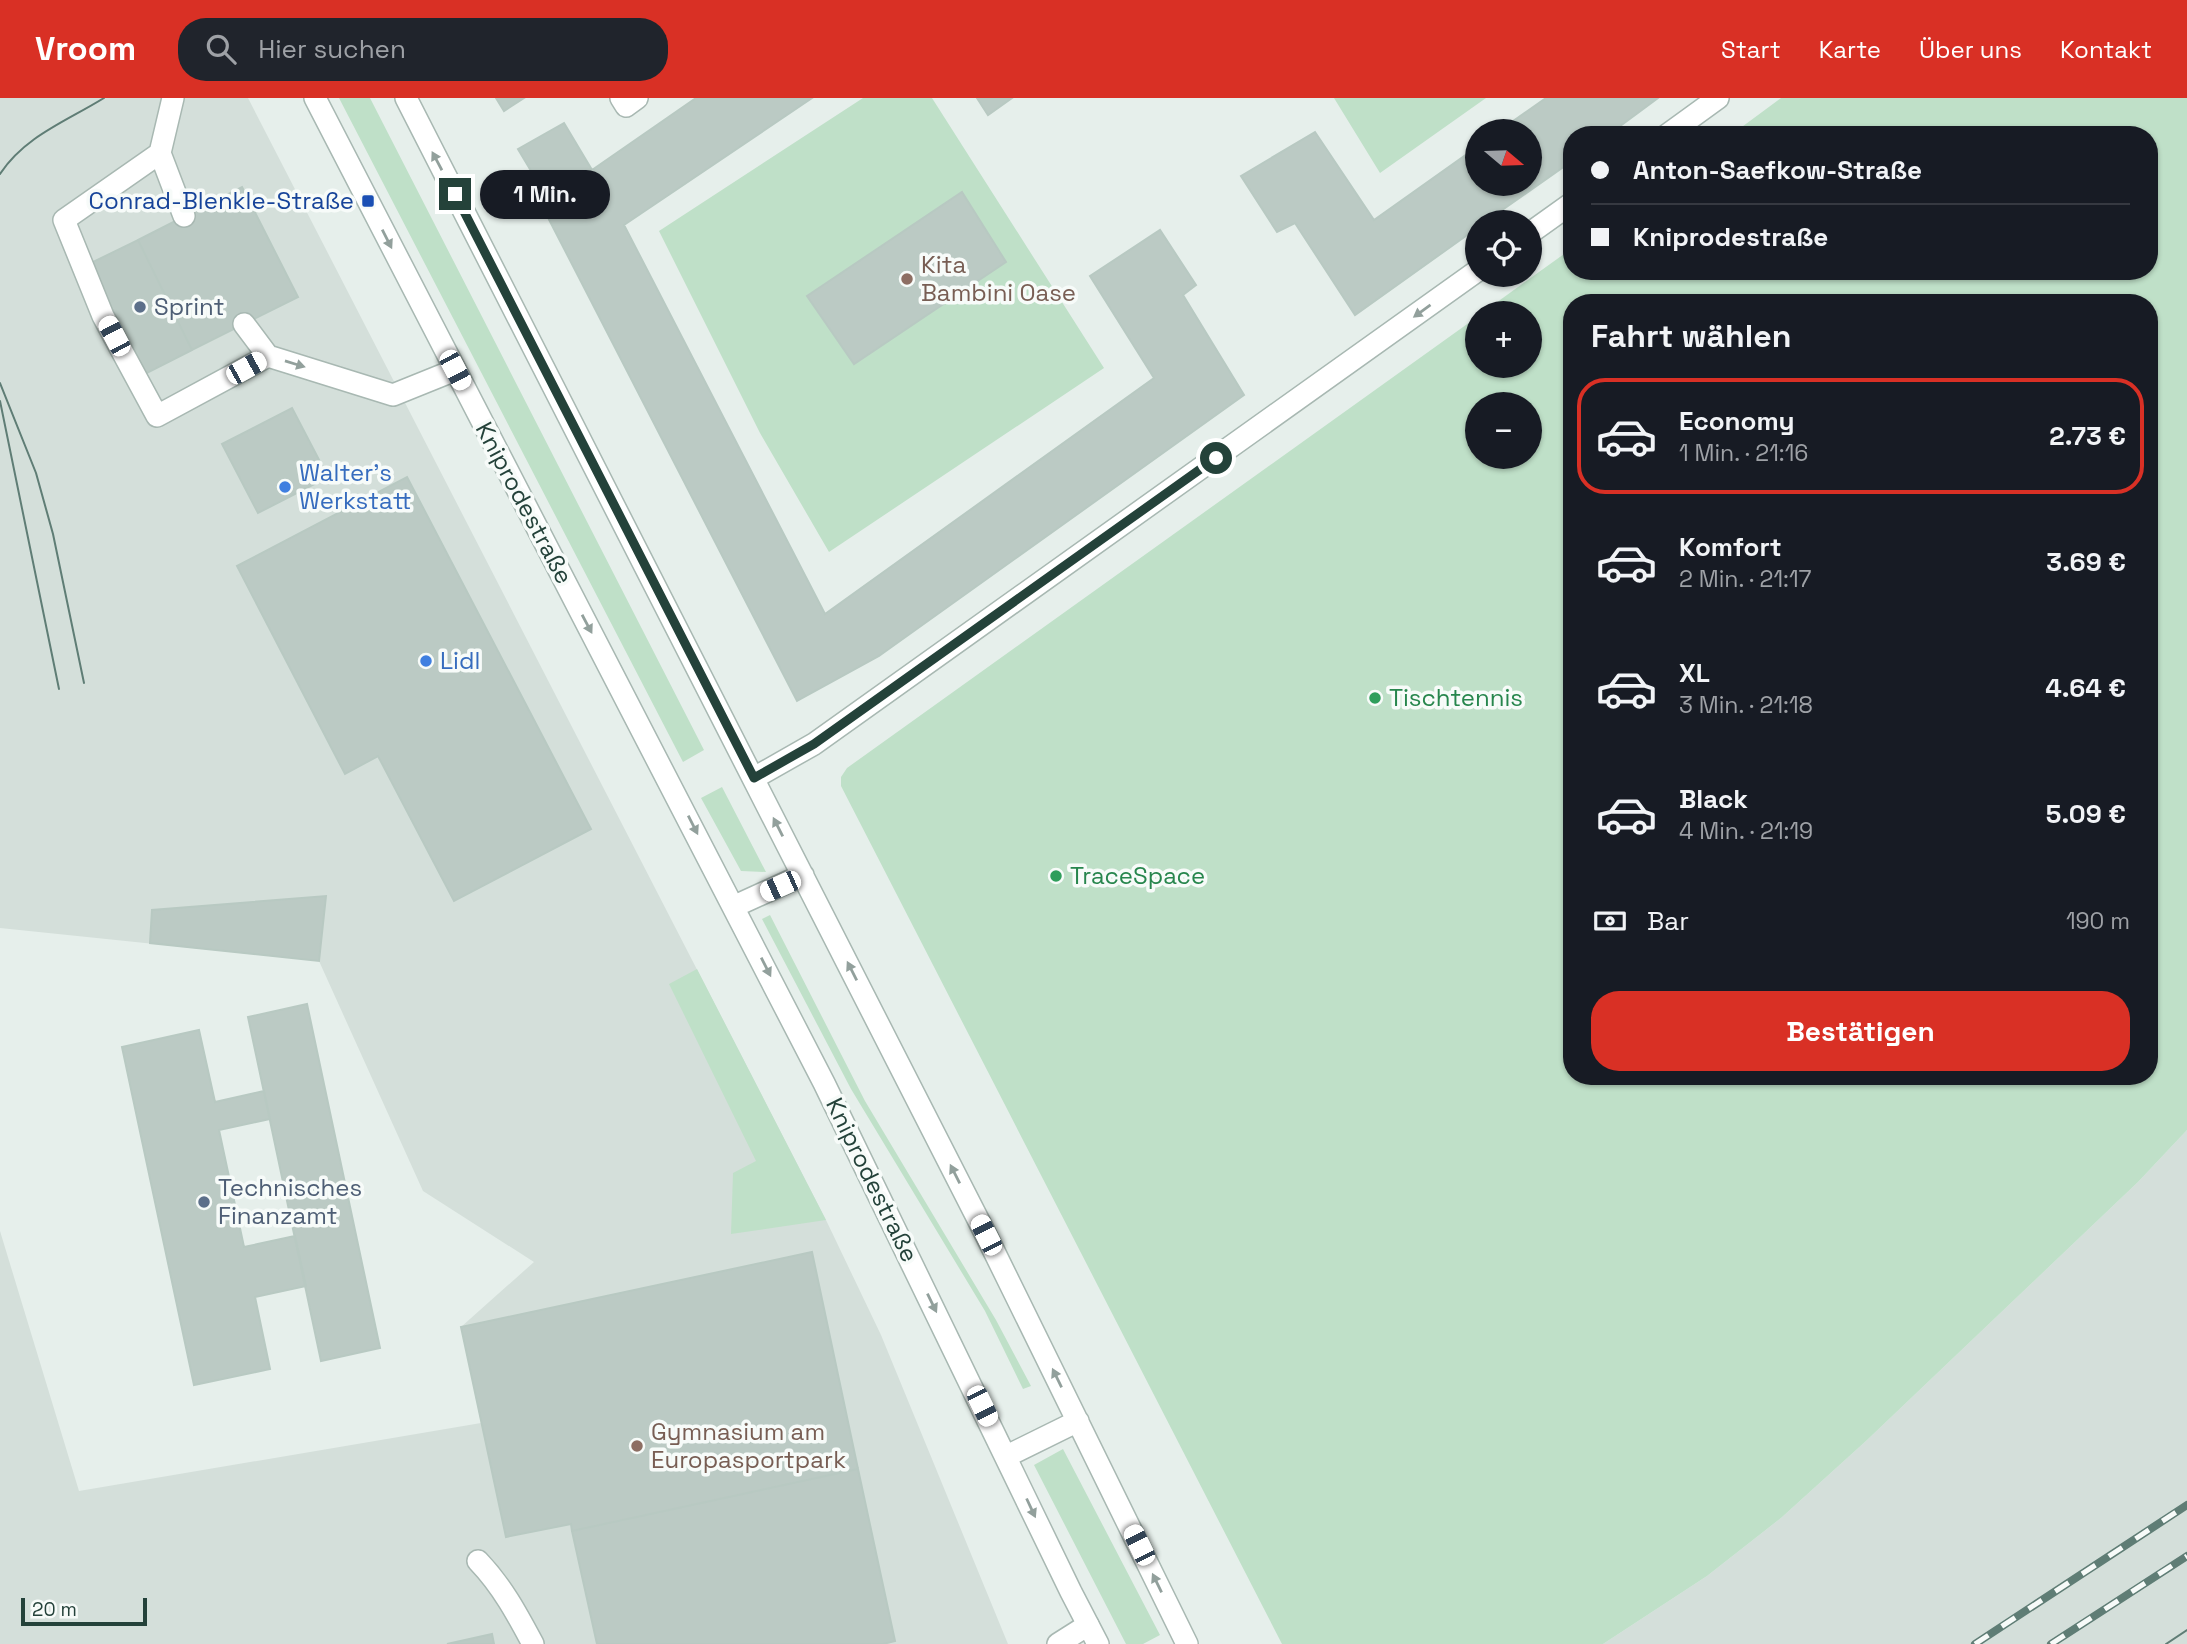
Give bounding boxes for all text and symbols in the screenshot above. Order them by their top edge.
search box [178,18,668,81]
text: Vroom [35,28,136,70]
icon: search [202,30,240,68]
text: Hier suchen [258,32,406,66]
text: Start [1721,34,1781,65]
text: Karte [1819,34,1881,65]
text: Über uns [1919,34,2022,65]
text: Kontakt [2060,34,2152,65]
north arrow [1465,119,1542,196]
map controls [1465,119,1542,469]
one-way arrow [431,151,443,170]
text: Anton-Saefkow-Straße [1633,153,1922,187]
callout: 1 Min. [480,170,609,218]
route end [439,178,471,210]
text: 1 Min. [513,179,577,209]
place label: Conrad-Blenkle-Straße [89,185,354,216]
marker: Conrad-Blenkle-Straße [360,193,376,209]
button: locate [1465,210,1542,287]
text: Kniprodestraße [1633,220,1828,254]
one-way arrow [382,229,393,249]
place label: Kita Bambini Oase [921,249,1076,308]
marker: Kita Bambini Oase [899,271,915,287]
place label: Sprint [154,291,225,322]
marker: Sprint [132,299,148,315]
button: + [1465,301,1542,378]
one-way arrow [1412,304,1431,318]
car [95,313,134,359]
text: Fahrt wählen [1591,316,1791,356]
car [436,347,475,393]
car [223,349,270,387]
one-way arrow [285,360,306,370]
button: − [1465,392,1542,469]
text: Economy [1679,404,1795,438]
icon: car [1595,405,1658,468]
street label: Kniprodestraße [469,416,580,589]
text: 2.73 € [2049,419,2126,453]
text: 1 Min. · 21:16 [1679,438,1808,468]
route start [1200,442,1232,474]
place label: Walter's Werkstatt [299,457,411,516]
marker: Walter's Werkstatt [277,479,293,495]
text: Komfort [1679,530,1782,564]
icon: car [1595,531,1658,594]
text: 3.69 € [2046,545,2126,579]
text: 2 Min. · 21:17 [1679,564,1811,594]
one-way arrow [582,614,593,634]
place label: Lidl [440,645,480,676]
marker: Lidl [418,653,434,669]
text: XL [1679,656,1710,690]
icon: car [1595,657,1658,720]
text: 4.64 € [2045,671,2126,705]
place label: Tischtennis [1389,682,1523,713]
marker: Tischtennis [1367,690,1383,706]
text: 3 Min. · 21:18 [1679,690,1813,720]
text: Black [1679,782,1748,816]
icon: car [1595,783,1658,846]
text: 5.09 € [2046,797,2126,831]
one-way arrow [687,815,698,835]
text: 4 Min. · 21:19 [1679,816,1813,846]
one-way arrow [773,817,784,837]
place label: TraceSpace [1070,860,1205,891]
car [757,868,804,904]
marker: TraceSpace [1048,868,1064,884]
icon: cash [1591,902,1629,940]
text: Bar [1647,904,1689,938]
text: 190 m [2066,906,2130,936]
one-way arrow [760,957,771,977]
one-way arrow [846,961,857,981]
button: Bestätigen [1591,991,2130,1071]
street label: Kniprodestraße [819,1093,926,1267]
one-way arrow [949,1164,961,1184]
place label: Technisches Finanzamt [218,1172,362,1231]
marker: Technisches Finanzamt [196,1194,212,1210]
car [968,1212,1005,1258]
one-way arrow [926,1293,937,1313]
one-way arrow [1051,1368,1063,1388]
car [964,1383,1001,1429]
place label: Gymnasium am Europasportpark [651,1416,846,1475]
marker: Gymnasium am Europasportpark [629,1438,645,1454]
one-way arrow [1026,1497,1037,1518]
car [1121,1522,1158,1568]
one-way arrow [1151,1573,1163,1593]
scale bar [21,1595,147,1627]
text: 20 m [32,1597,77,1622]

